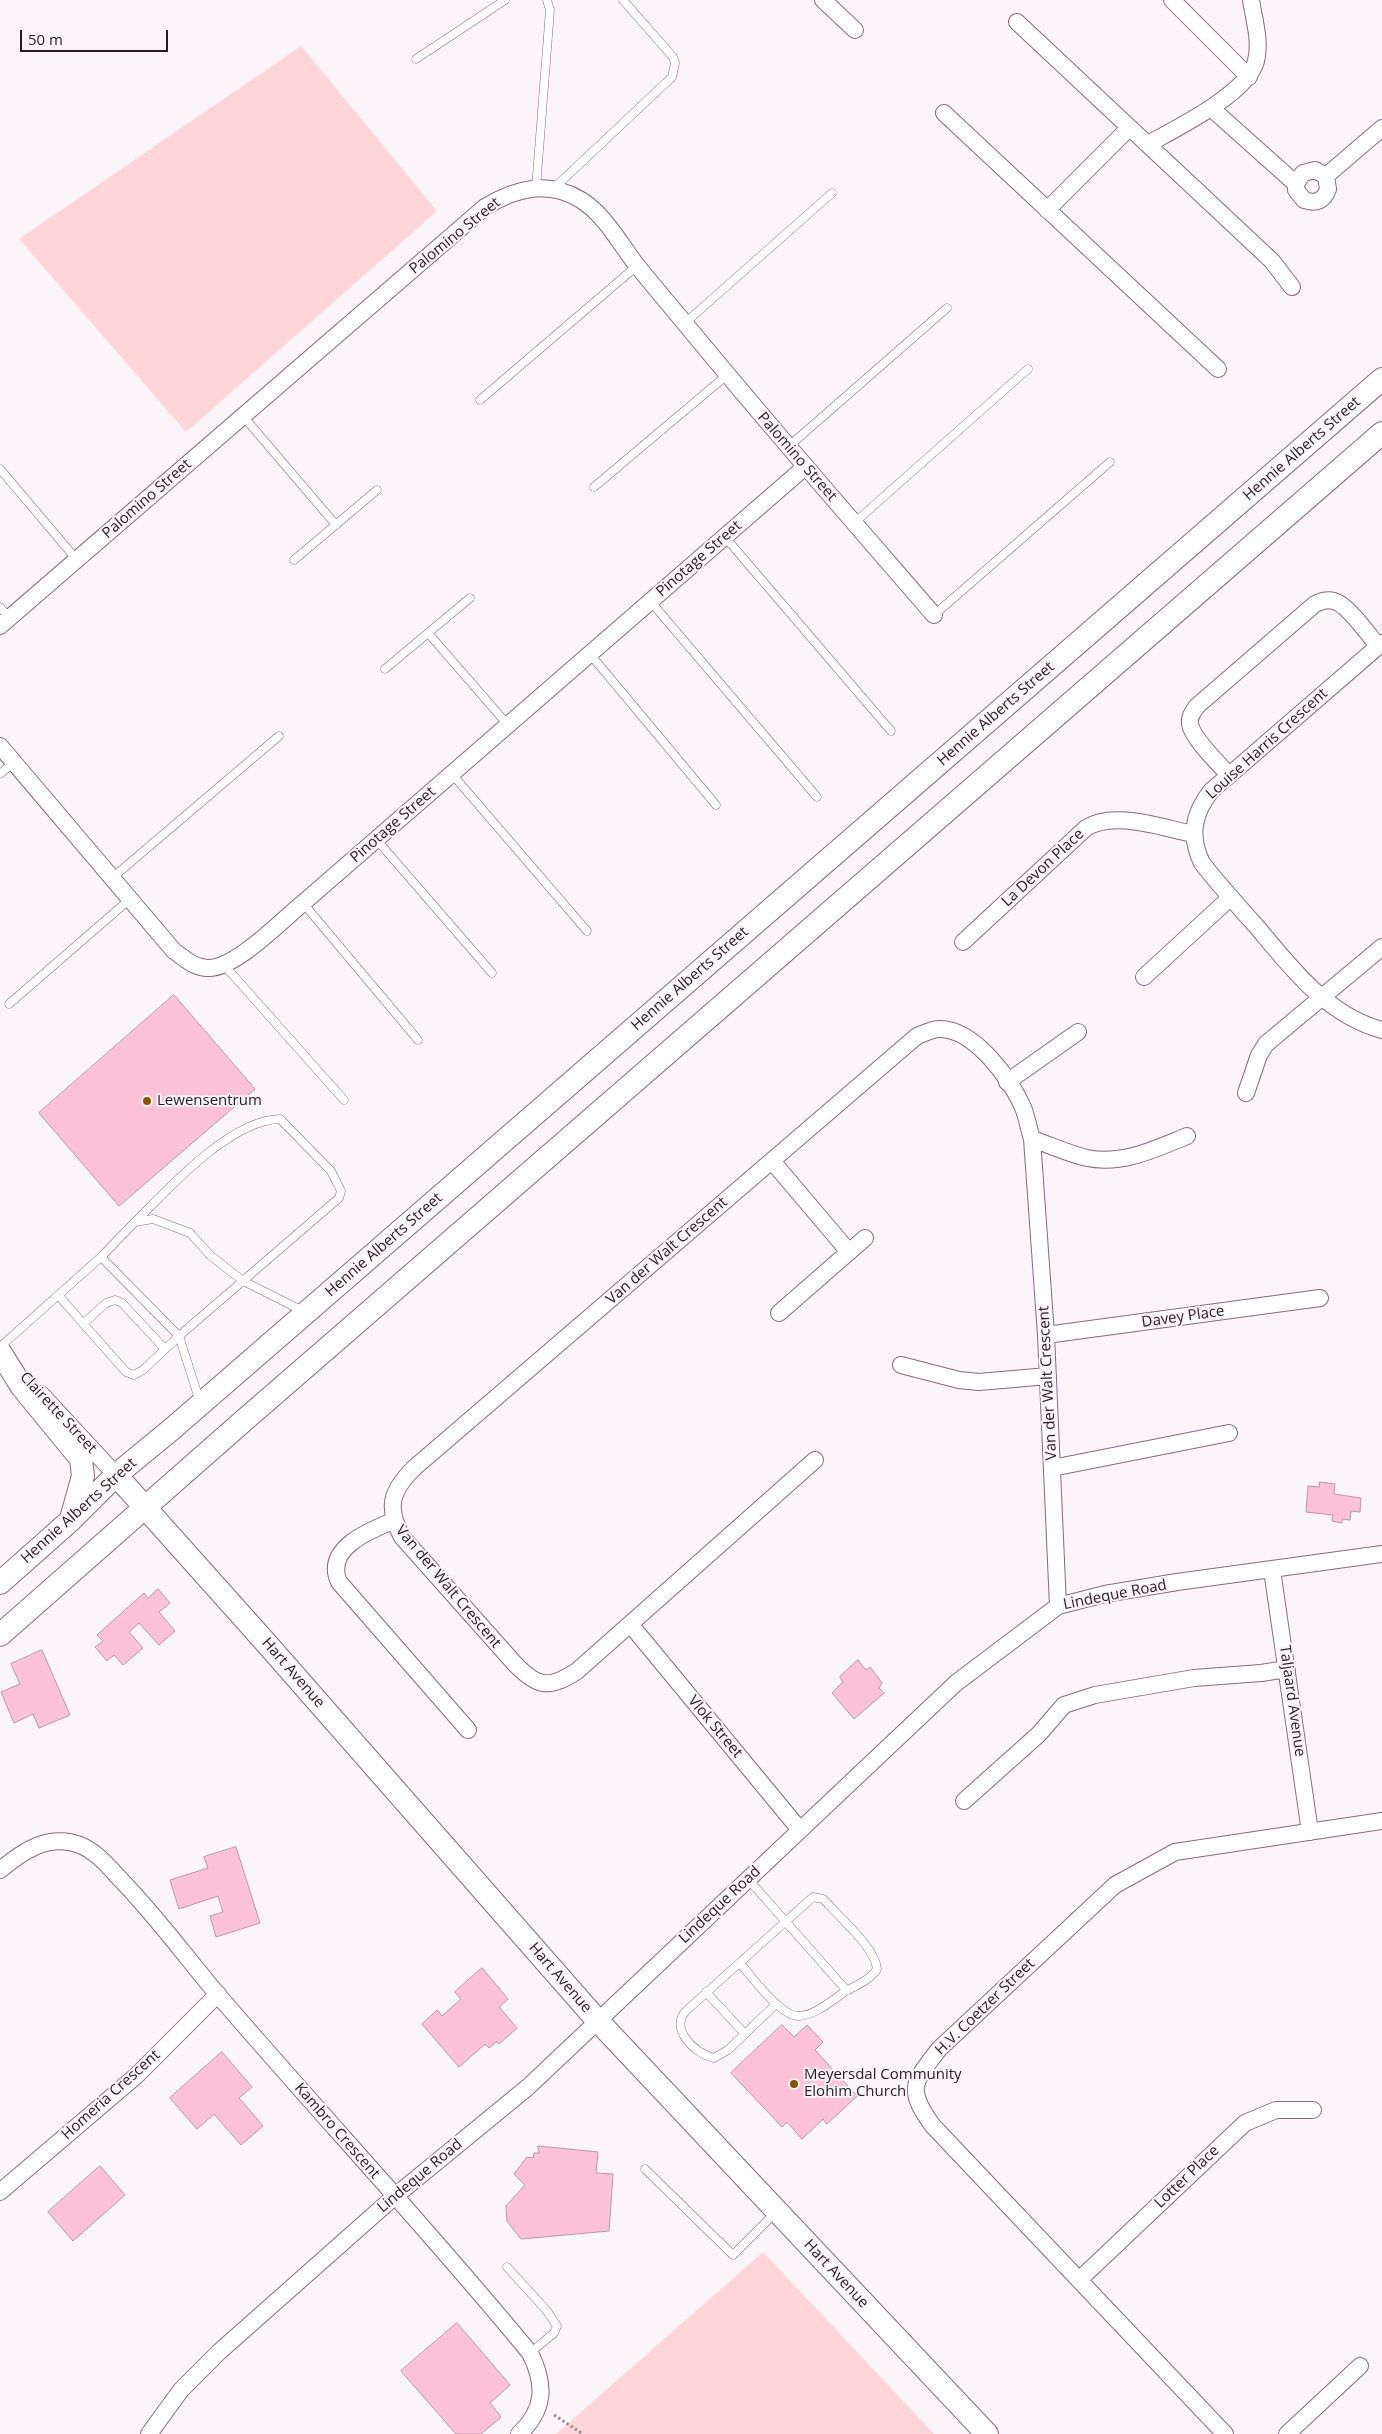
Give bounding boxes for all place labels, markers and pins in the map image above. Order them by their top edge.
place label: Lewensentrum [157,1092,262,1110]
marker: Lewensentrum [141,1095,153,1107]
place label: Meyersdal Community Elohim Church [804,2066,962,2101]
marker: Meyersdal Community Elohim Church [788,2078,800,2090]

